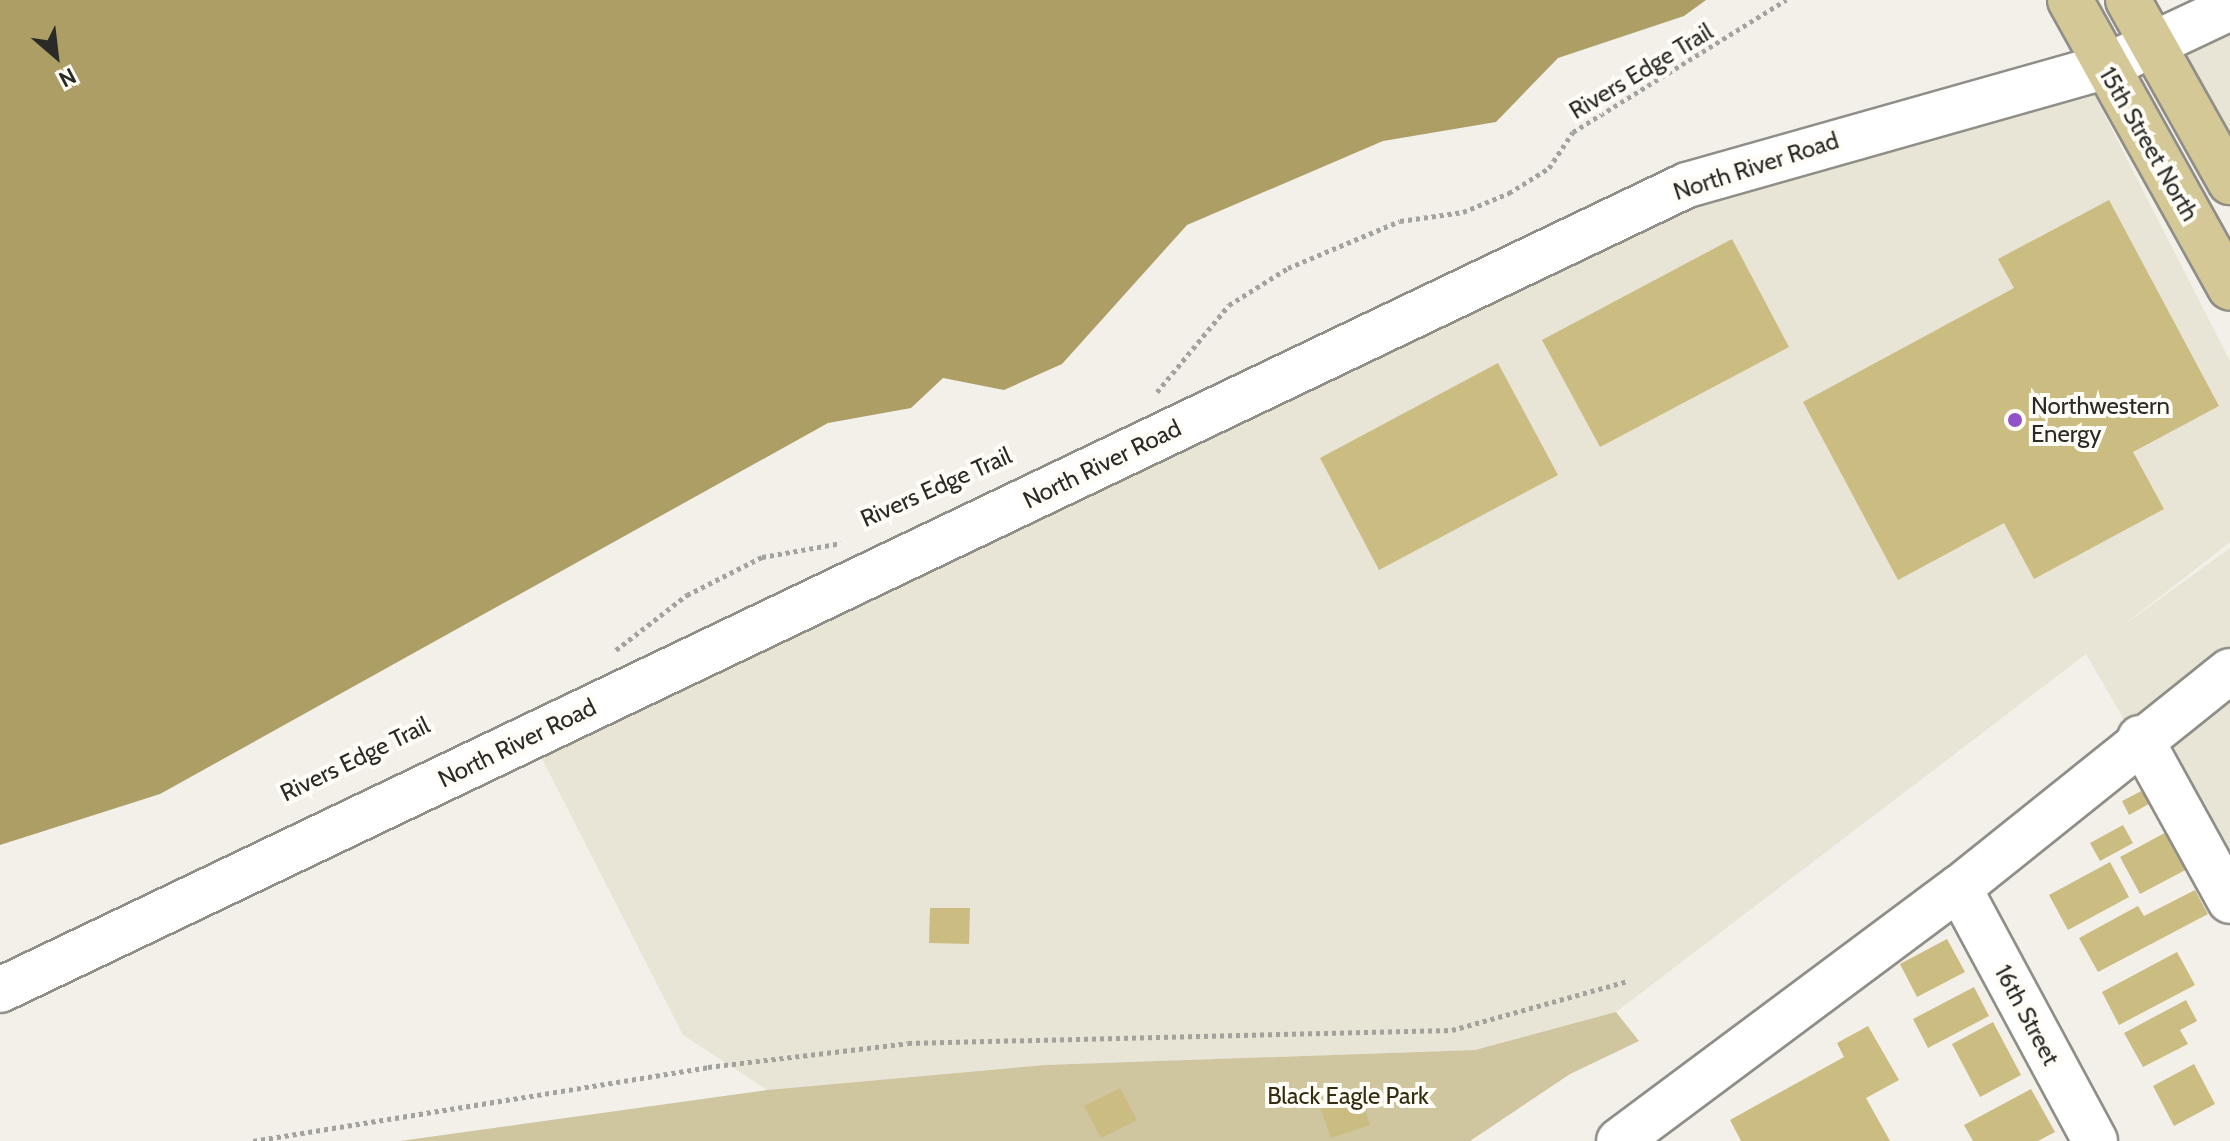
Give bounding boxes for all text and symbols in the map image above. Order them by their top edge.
north arrow [16,16,96,96]
street label: Rivers Edge Trail [1564,17,1718,125]
text: N [54,62,81,93]
street label: 15th Street North [2093,62,2205,226]
street label: North River Road [1670,126,1842,206]
place label: Northwestern Energy [2031,392,2170,448]
marker: Northwestern Energy [2006,411,2024,429]
street label: North River Road [1018,413,1186,515]
street label: Rivers Edge Trail [856,441,1016,533]
street label: North River Road [433,692,601,794]
street label: Rivers Edge Trail [276,710,434,808]
street label: 16th Street [1989,960,2065,1070]
park label: Black Eagle Park [1267,1082,1429,1110]

